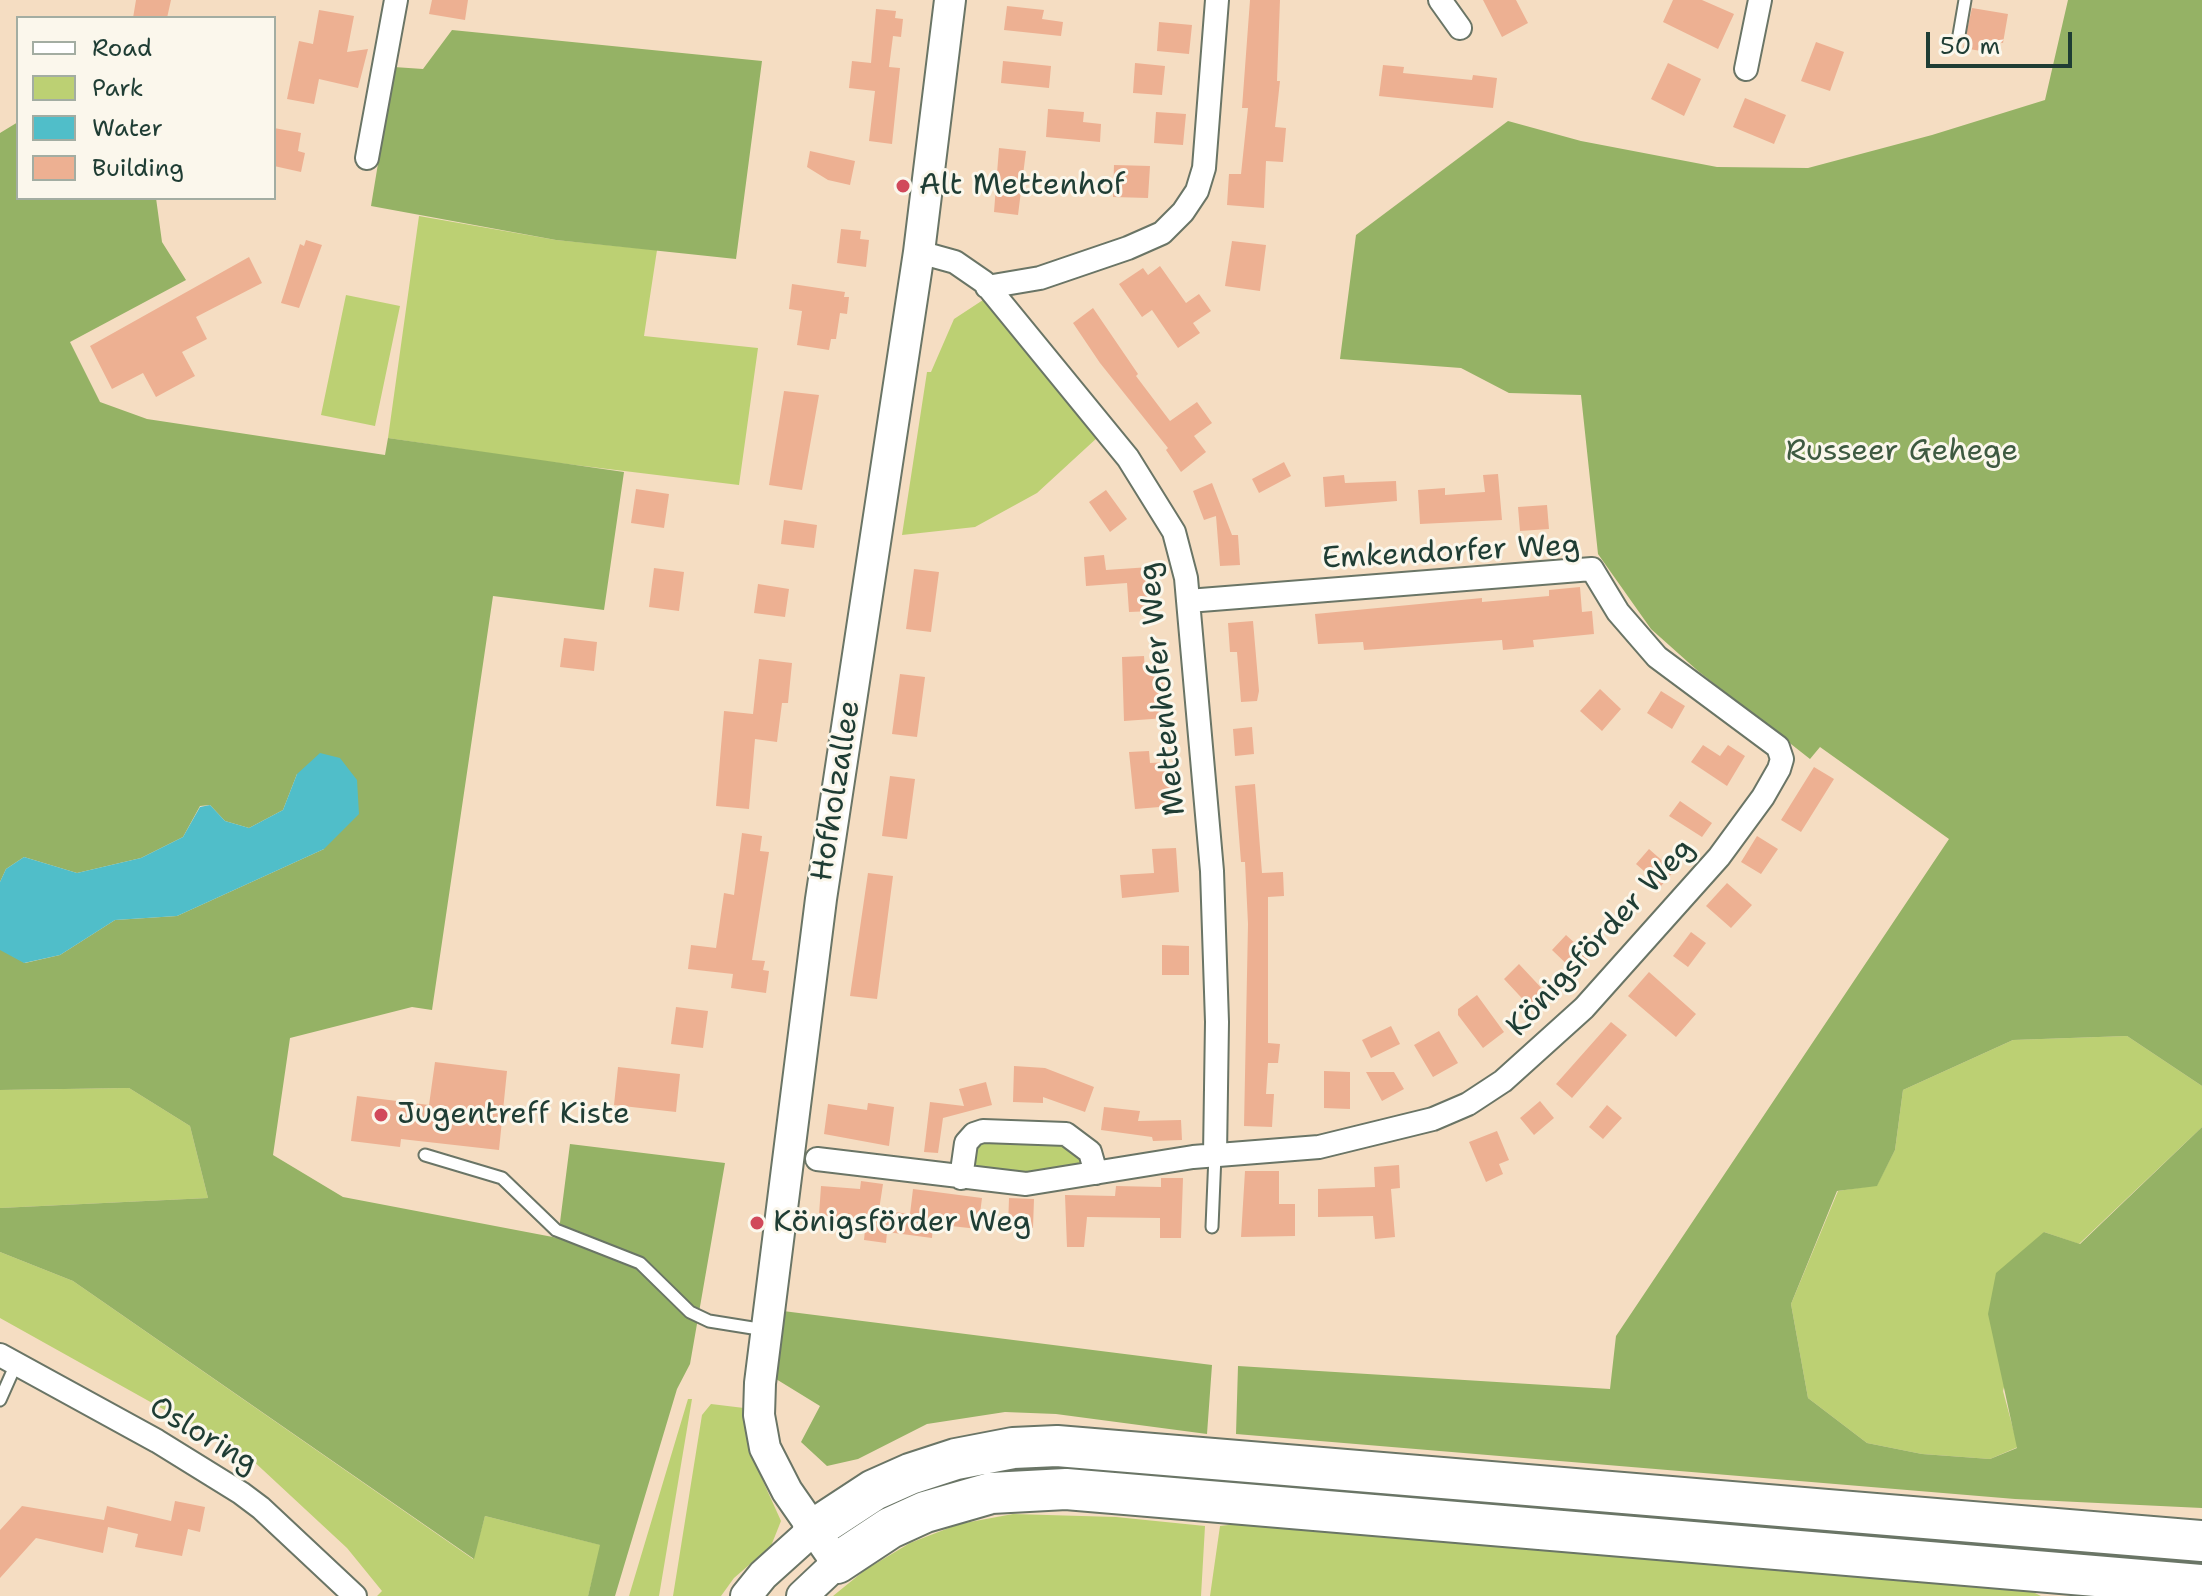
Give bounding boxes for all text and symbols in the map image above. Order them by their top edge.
legend [16,16,276,200]
scale bar [1930,16,2076,66]
text: 50 m [1940,30,2000,62]
text: Road [92,32,152,64]
text: Park [92,72,144,104]
text: Water [92,112,163,144]
text: Building [92,152,184,184]
place label: Alt Mettenhof [919,168,1125,204]
marker: Alt Mettenhof [894,177,912,195]
park label: Russeer Gehege [1786,434,2018,470]
street label: Emkendorfer Weg [1321,528,1581,578]
street label: Mettenhofer Weg [1132,561,1194,817]
street label: Hofholzallee [805,698,869,884]
street label: Königsförder Weg [1500,831,1702,1045]
place label: Jugentreff Kiste [397,1097,630,1133]
marker: Jugentreff Kiste [372,1106,390,1124]
place label: Königsförder Weg [773,1205,1031,1241]
marker: Königsförder Weg [748,1214,766,1232]
street label: Osloring [142,1390,264,1482]

